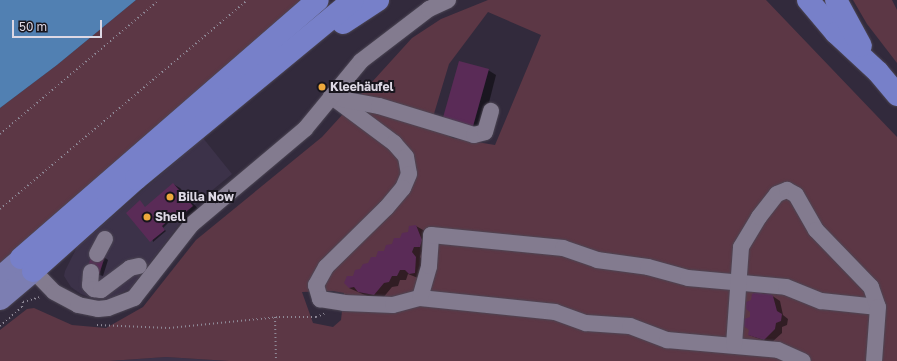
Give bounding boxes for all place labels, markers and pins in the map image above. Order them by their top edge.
place label: Kleehäufel [330,80,394,94]
marker: Kleehäufel [317,82,327,92]
place label: Billa Now [178,190,234,204]
marker: Billa Now [165,192,175,202]
place label: Shell [155,210,185,224]
marker: Shell [142,212,152,222]

